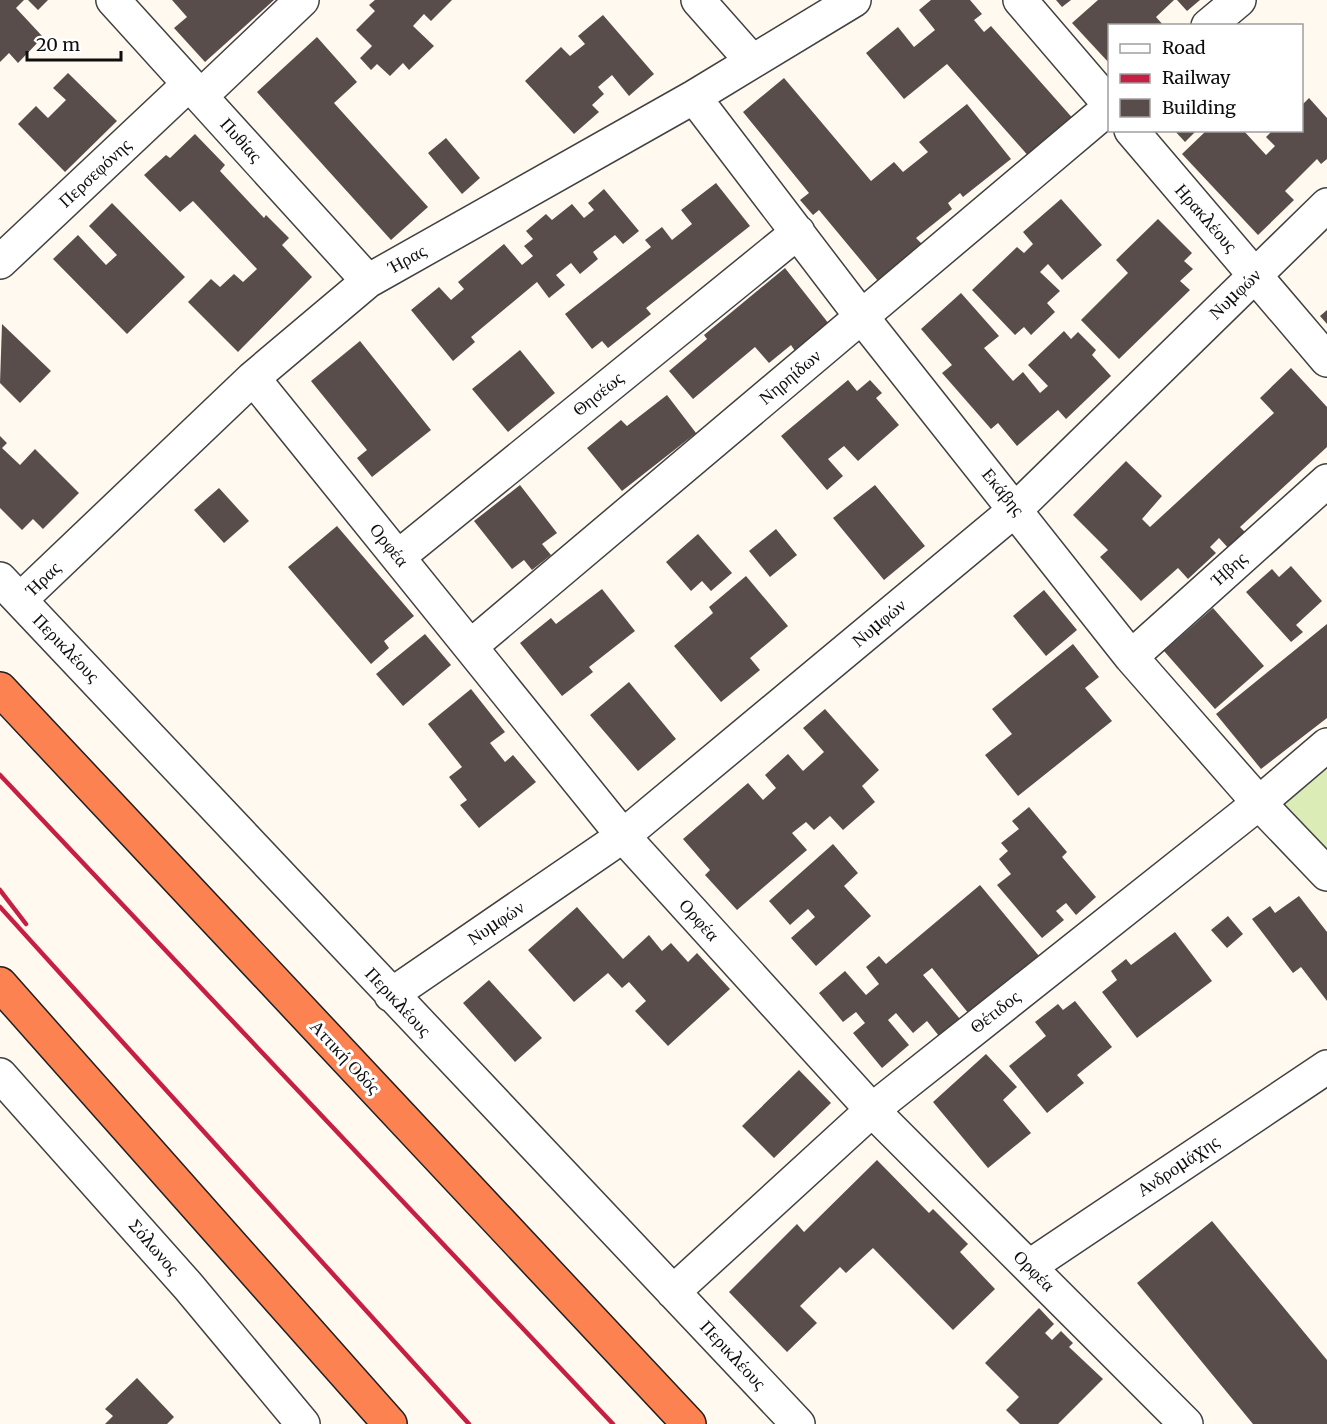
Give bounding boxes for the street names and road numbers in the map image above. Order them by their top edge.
street label: Πυθίας [215,113,267,167]
street label: Περσεφόνης [54,133,136,212]
street label: Ηρακλέους [1170,179,1242,257]
street label: Ήρας [383,239,430,279]
street label: Νυμφών [1204,263,1265,324]
street label: Νηρηίδων [754,344,825,409]
street label: Θησέως [568,366,628,421]
street label: Εκάβης [977,463,1030,520]
street label: Ορφέα [365,518,414,572]
street label: Ήβης [1205,547,1251,591]
street label: Ήρας [20,556,65,602]
street label: Νυμφών [847,593,910,652]
street label: Περικλέους [28,609,105,687]
street label: Ορφέα [674,894,725,946]
street label: Νυμφών [463,895,528,950]
street label: Περικλέους [360,962,436,1041]
street label: Θέτιδος [965,985,1024,1038]
street label: Αττική Οδός [305,1015,385,1098]
street label: Ανδρομάχης [1132,1130,1223,1201]
street label: Σόλωνος [124,1214,185,1279]
street label: Ορφέα [1009,1245,1060,1297]
street label: Περικλέους [695,1315,771,1394]

